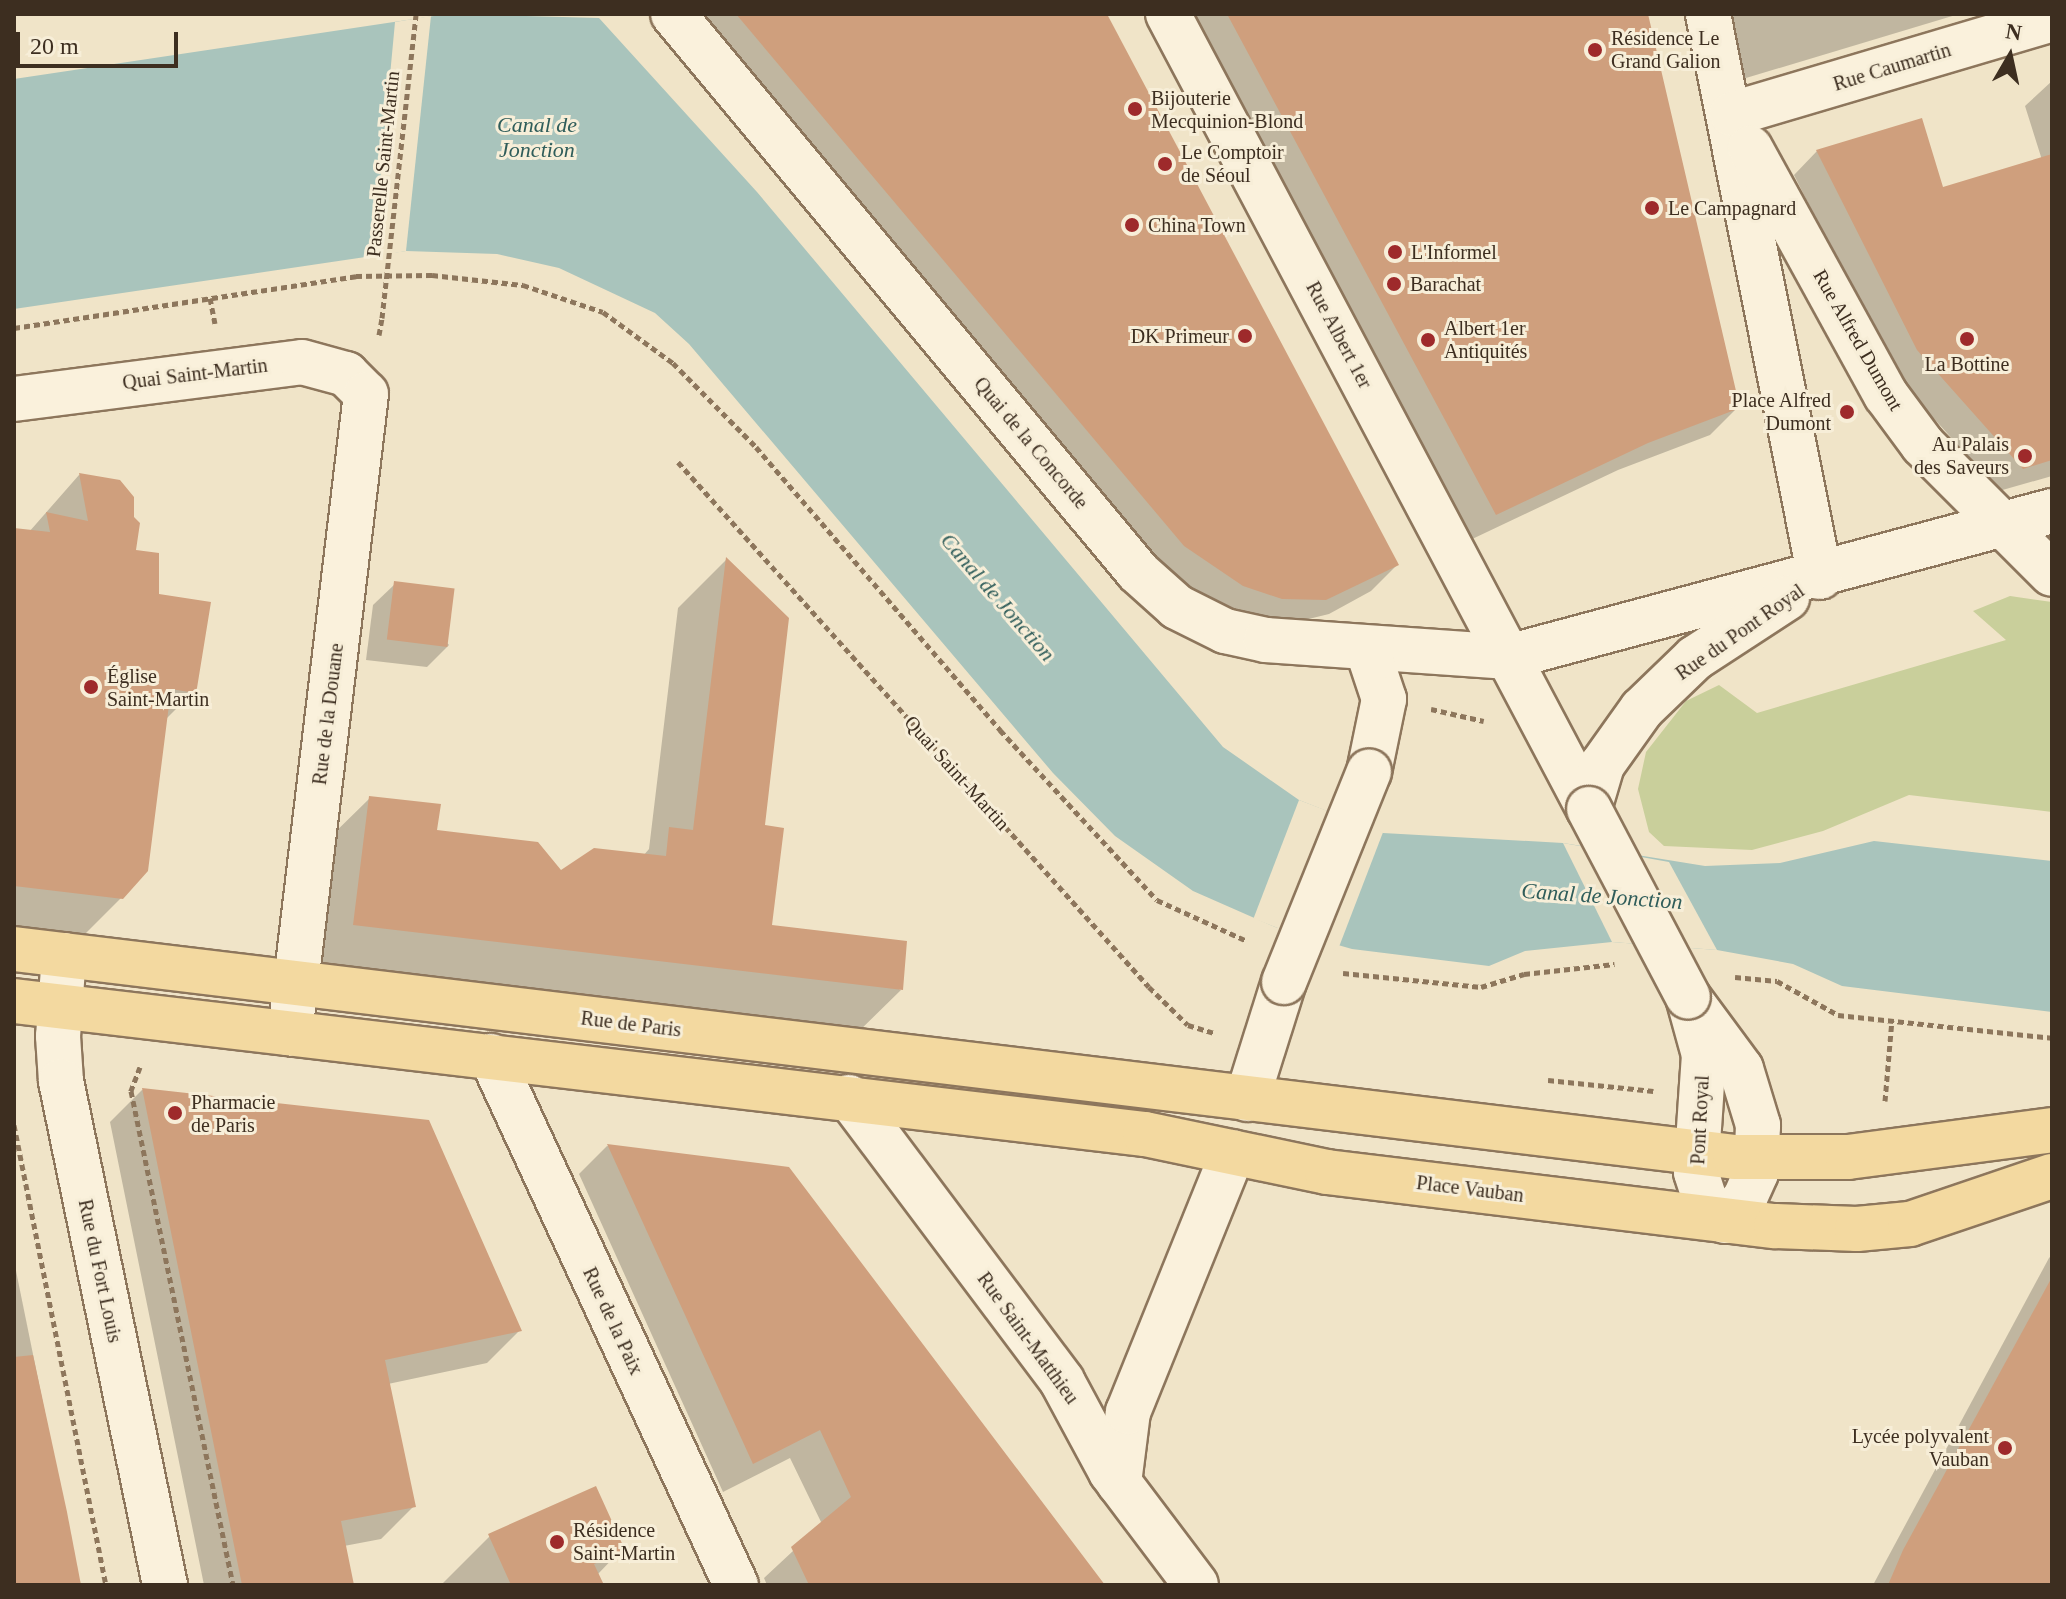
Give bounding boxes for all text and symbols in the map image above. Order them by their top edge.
scale bar [20,16,182,66]
north arrow [1970,16,2050,96]
text: N [2004,18,2024,45]
place label: Résidence Le Grand Galion [1611,26,1720,73]
text: 20 m [30,33,79,59]
street label: Rue Caumartin [1830,38,1954,96]
marker: Résidence Le Grand Galion [1586,41,1604,59]
street label: Passerelle Saint-Martin [361,70,405,258]
place label: Bijouterie Mecquinion-Blond [1151,86,1303,133]
marker: Bijouterie Mecquinion-Blond [1126,100,1144,118]
water label: Canal de Jonction [497,111,577,162]
place label: Le Comptoir de Séoul [1181,140,1284,187]
marker: Le Comptoir de Séoul [1156,155,1174,173]
place label: Le Campagnard [1668,196,1796,220]
marker: Le Campagnard [1643,199,1661,217]
place label: China Town [1148,213,1246,237]
marker: China Town [1123,216,1141,234]
place label: L'Informel [1411,240,1497,264]
marker: L'Informel [1386,243,1404,261]
street label: Rue Alfred Dumont [1808,265,1908,415]
place label: Barachat [1410,272,1481,296]
marker: Barachat [1385,275,1403,293]
street label: Rue Albert 1er [1301,277,1377,393]
place label: Albert 1er Antiquités [1444,316,1527,363]
place label: DK Primeur [1131,324,1229,348]
marker: DK Primeur [1236,327,1254,345]
marker: La Bottine [1958,330,1976,348]
marker: Albert 1er Antiquités [1419,331,1437,349]
place label: La Bottine [1925,352,2009,376]
street label: Quai Saint-Martin [121,353,269,395]
street label: Quai de la Concorde [969,372,1093,514]
place label: Place Alfred Dumont [1730,388,1831,435]
marker: Place Alfred Dumont [1838,403,1856,421]
place label: Au Palais des Saveurs [1914,432,2009,479]
marker: Au Palais des Saveurs [2016,447,2034,465]
water label: Canal de Jonction [935,527,1061,667]
street label: Rue du Pont Royal [1671,579,1809,685]
street label: Rue de la Douane [307,642,349,786]
place label: Église Saint-Martin [107,664,209,711]
marker: Église Saint-Martin [82,678,100,696]
street label: Quai Saint-Martin [899,711,1015,835]
water label: Canal de Jonction [1521,877,1683,915]
street label: Rue de Paris [579,1006,683,1042]
street label: Pont Royal [1686,1075,1714,1165]
place label: Pharmacie de Paris [191,1090,275,1137]
marker: Pharmacie de Paris [166,1104,184,1122]
street label: Place Vauban [1415,1170,1525,1208]
street label: Rue du Fort Louis [73,1197,127,1345]
street label: Rue de la Paix [578,1263,648,1379]
street label: Rue Saint-Matthieu [972,1267,1084,1409]
place label: Lycée polyvalent Vauban [1852,1424,1989,1471]
marker: Lycée polyvalent Vauban [1996,1439,2014,1457]
place label: Résidence Saint-Martin [573,1518,675,1565]
marker: Résidence Saint-Martin [548,1533,566,1551]

